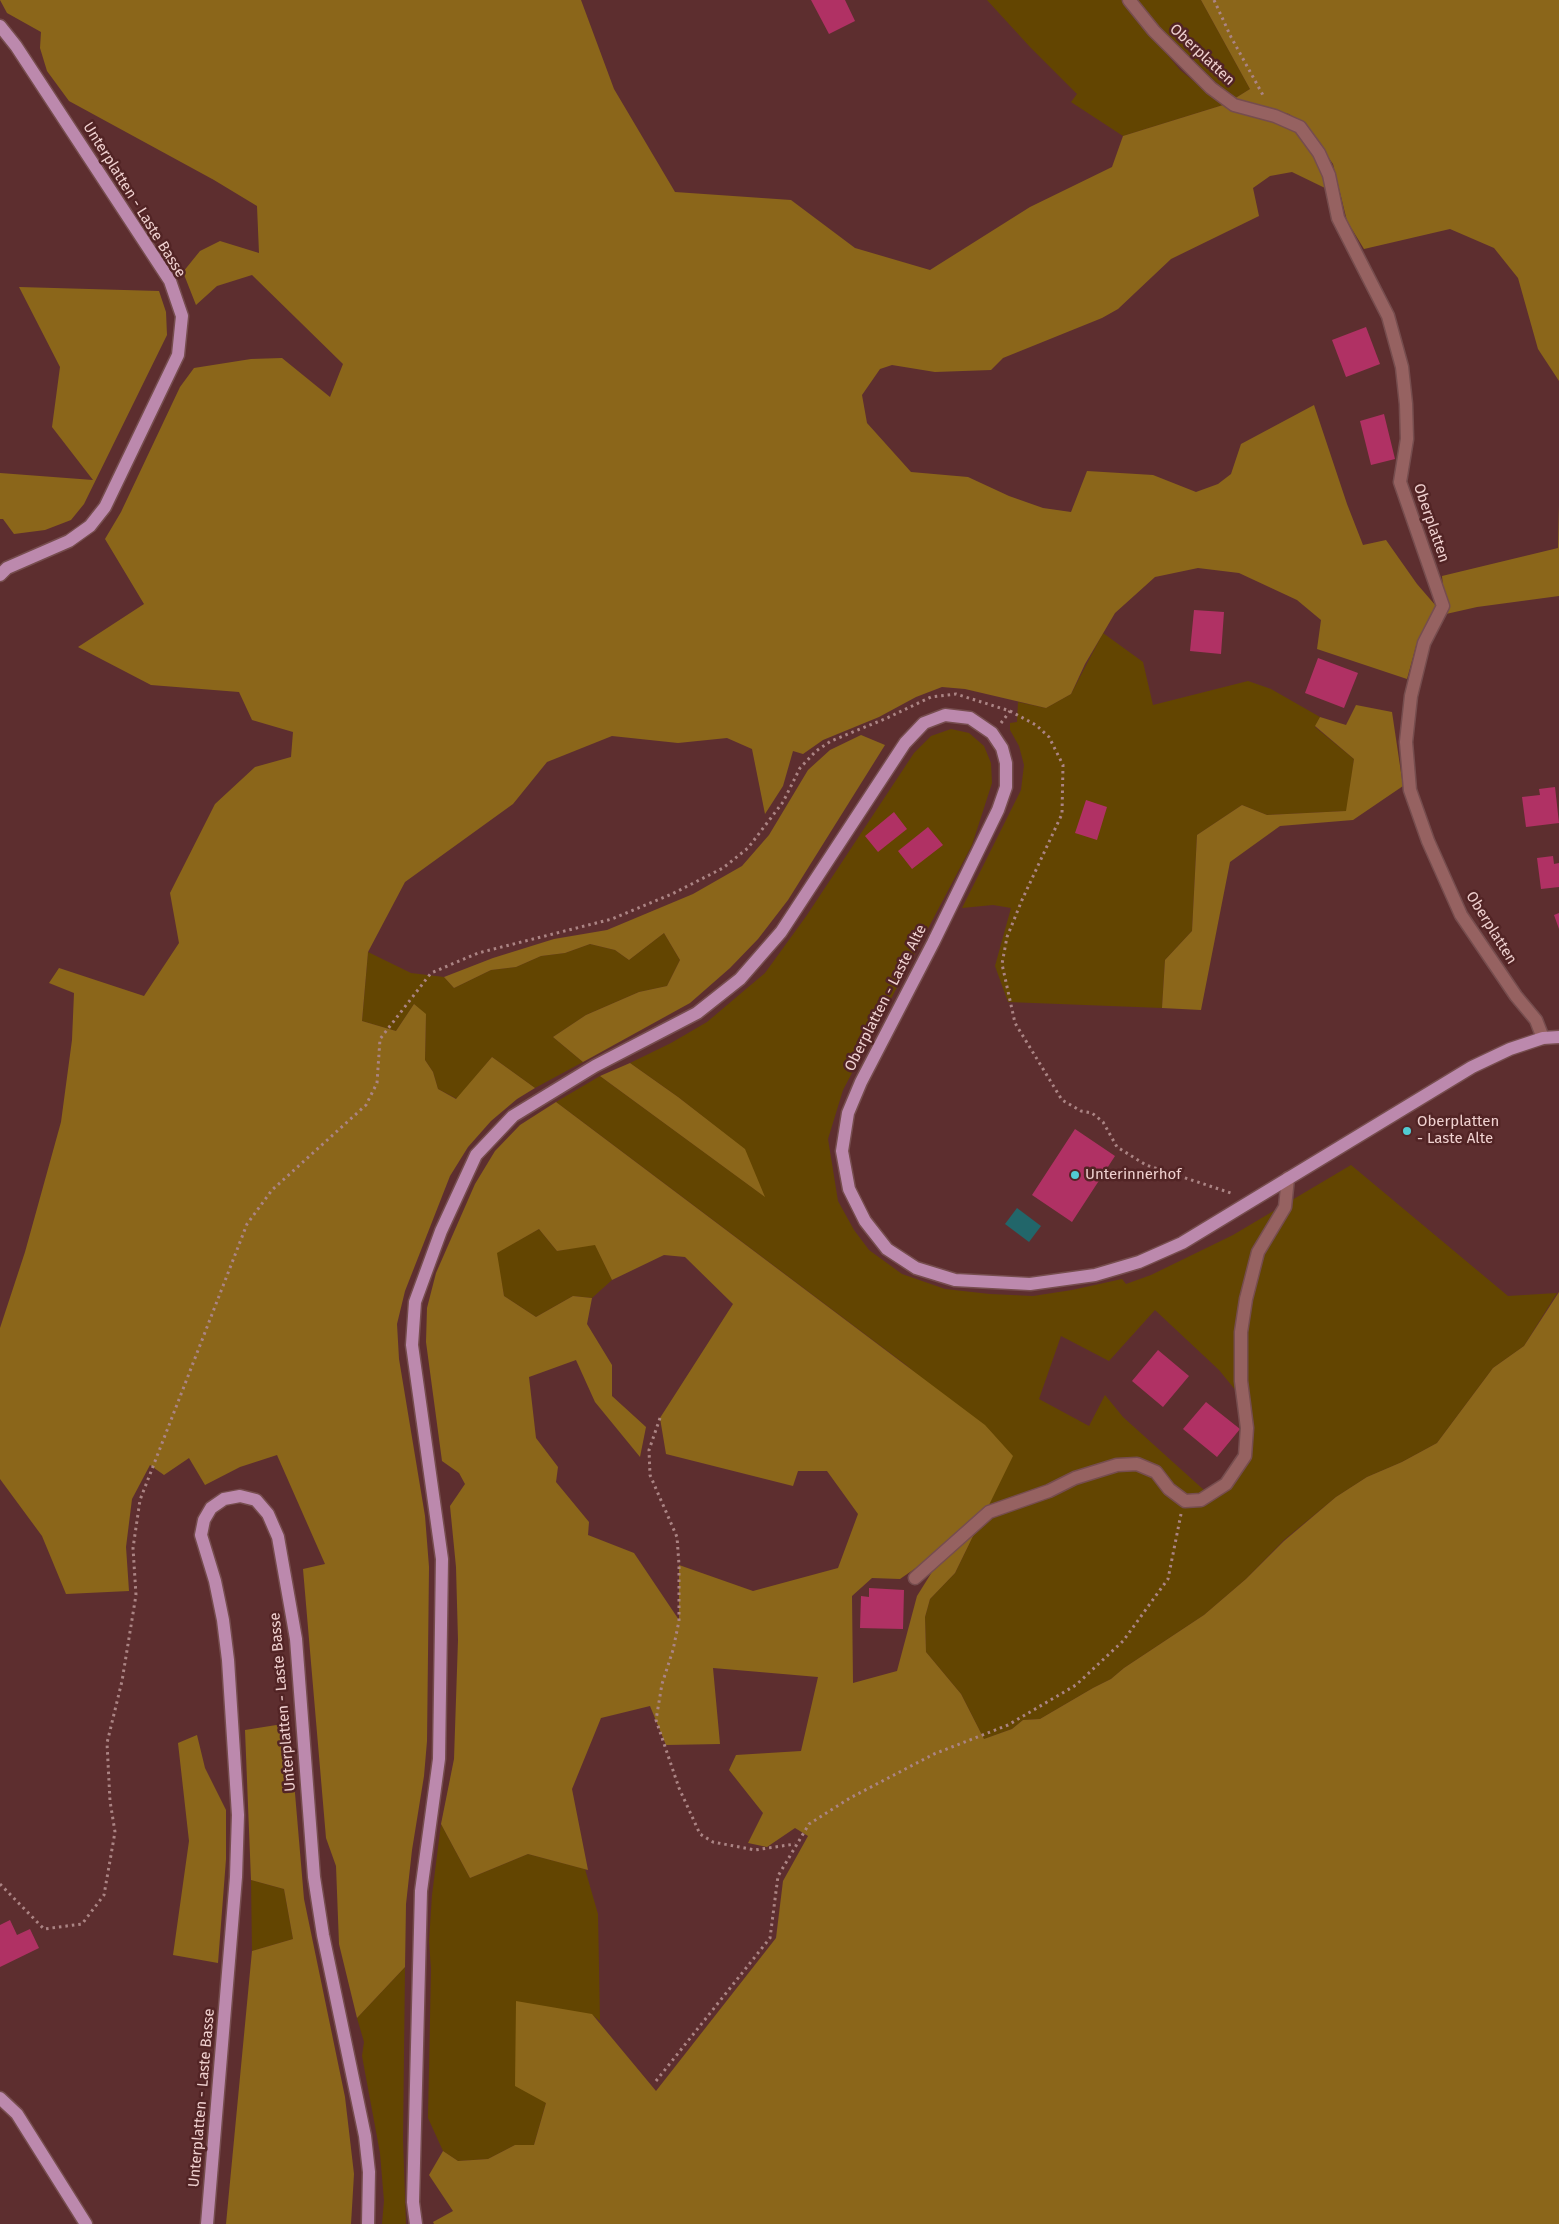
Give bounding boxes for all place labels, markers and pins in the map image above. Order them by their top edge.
place label: Oberplatten - Laste Alte [1417,1113,1499,1148]
marker: Oberplatten - Laste Alte [1401,1125,1413,1137]
place label: Unterinnerhof [1085,1166,1181,1184]
marker: Unterinnerhof [1069,1169,1081,1181]

